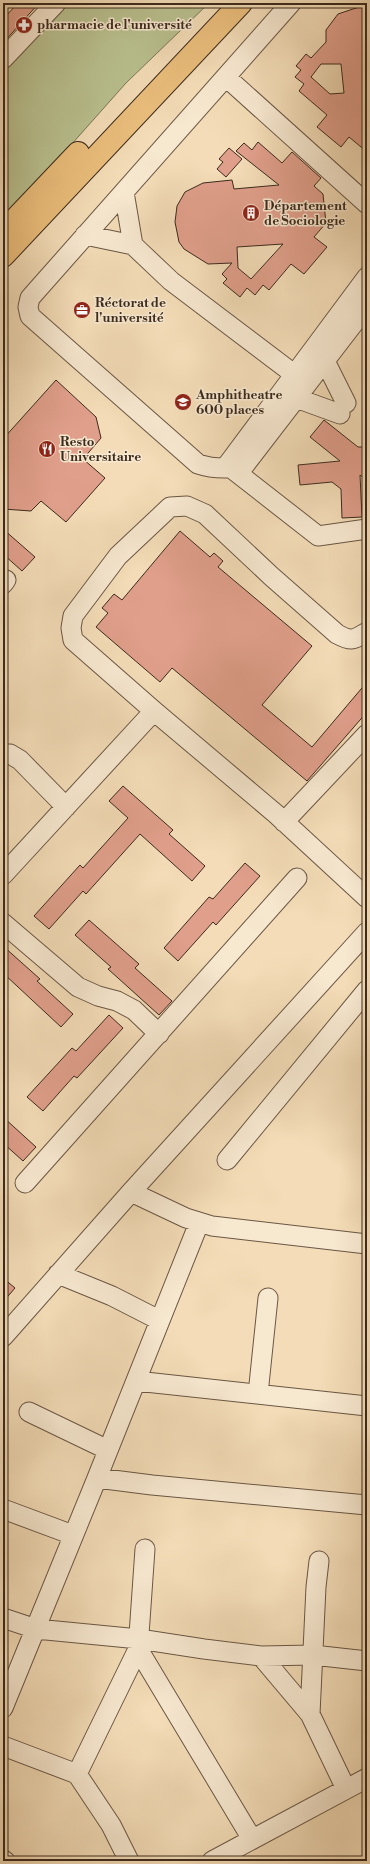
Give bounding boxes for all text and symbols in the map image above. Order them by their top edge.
pharmacy icon: pharmacie de l'université [14,15,34,35]
place label: pharmacie de l'université [37,17,192,33]
place label: Département de Sociologie [264,198,347,229]
building icon: Département de Sociologie [241,203,261,223]
place label: Réctorat de l'université [95,295,166,326]
office icon: Réctorat de l'université [72,300,92,320]
place label: Amphitheatre 600 places [195,387,283,418]
school or university icon: Amphitheatre 600 places [173,392,193,412]
place label: Resto Universitaire [60,434,141,465]
restaurant icon: Resto Universitaire [37,439,57,459]

